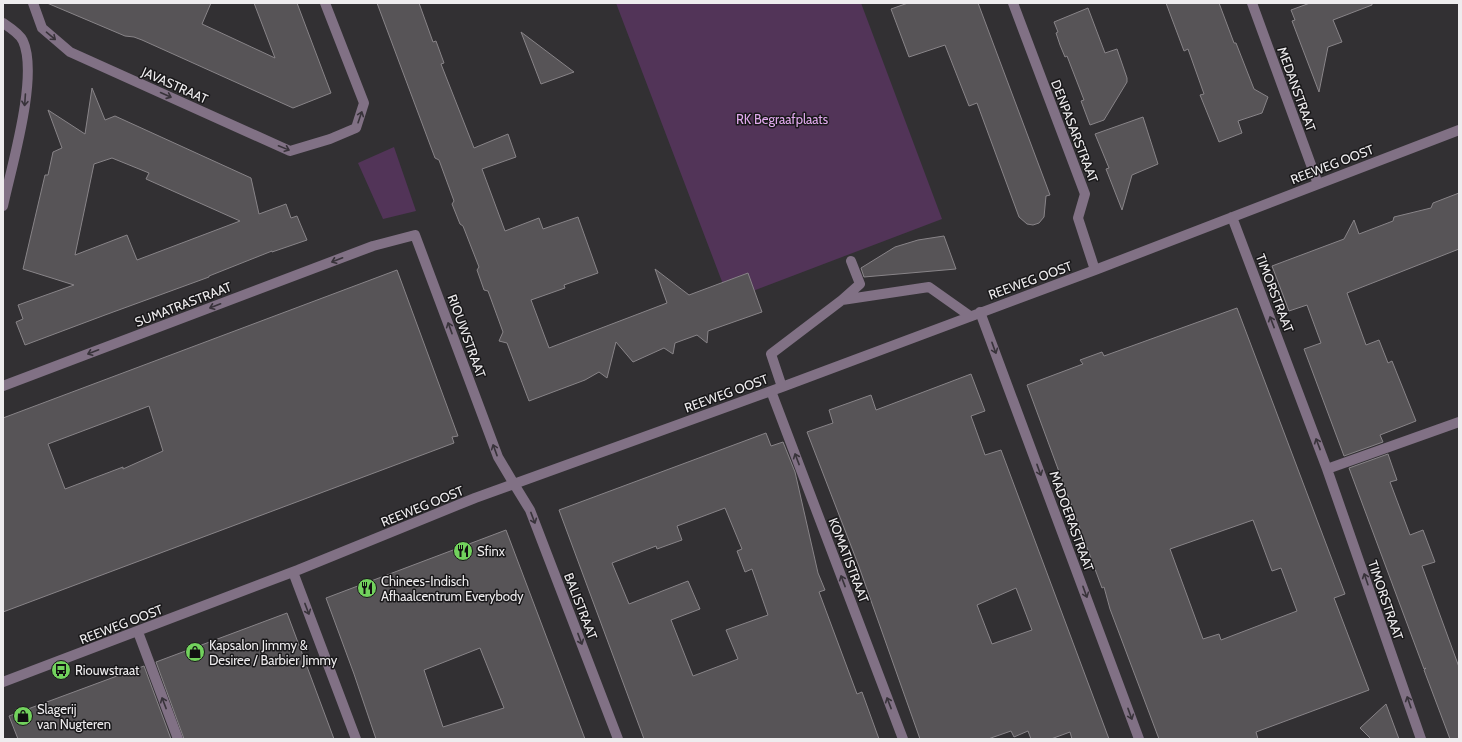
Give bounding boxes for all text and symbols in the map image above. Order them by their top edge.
one-way arrow [46,32,56,41]
street label: MEDANSTRAAT [1274,45,1320,133]
street label: JAVASTRAAT [139,63,211,107]
street label: DENPASARSTRAAT [1048,77,1102,185]
one-way arrow [160,92,172,99]
one-way arrow [22,93,29,106]
park label: RK Begraafplaats [736,111,829,127]
one-way arrow [356,112,364,124]
street label: REEWEG OOST [1288,141,1376,187]
one-way arrow [278,145,290,153]
street label: TIMORSTRAAT [1253,251,1297,335]
one-way arrow [331,257,343,265]
street label: REEWEG OOST [986,257,1074,303]
street label: SUMATRASTRAAT [132,278,234,330]
street label: RIOUWSTRAAT [445,292,490,380]
one-way arrow [209,302,221,310]
one-way arrow [1267,317,1275,329]
one-way arrow [446,322,453,335]
one-way arrow [991,342,998,355]
one-way arrow [88,348,100,356]
street label: REEWEG OOST [682,370,770,416]
one-way arrow [1313,438,1321,450]
one-way arrow [491,444,499,456]
one-way arrow [793,454,801,466]
one-way arrow [1036,464,1044,476]
street label: MADOERASTRAAT [1046,469,1098,573]
street label: REEWEG OOST [378,482,466,530]
one-way arrow [530,511,538,523]
street label: KOMATISTRAAT [825,515,873,605]
restaurant icon: Sfinx [452,540,474,562]
place label: Sfinx [477,543,506,559]
street label: TIMORSTRAAT [1365,558,1407,642]
street label: BALISTRAAT [561,570,601,642]
place label: Chinees-Indisch Afhaalcentrum Everybody [381,573,524,604]
one-way arrow [1361,574,1369,586]
one-way arrow [839,575,847,587]
restaurant icon: Chinees-Indisch Afhaalcentrum Everybody [356,577,378,599]
one-way arrow [1081,586,1089,598]
street label: REEWEG OOST [77,601,165,647]
one-way arrow [303,602,311,614]
one-way arrow [576,633,584,645]
place label: Kapsalon Jimmy & Desiree / Barbier Jimmy [209,637,338,668]
shop icon: Kapsalon Jimmy & Desiree / Barbier Jimmy [184,641,206,663]
bus stop icon: Riouwstraat [50,659,72,681]
place label: Riouwstraat [75,662,140,678]
one-way arrow [885,696,892,709]
one-way arrow [160,697,168,709]
one-way arrow [1404,697,1412,709]
place label: Slagerij van Nugteren [37,701,111,732]
shop icon: Slagerij van Nugteren [12,705,34,727]
one-way arrow [1126,707,1134,719]

